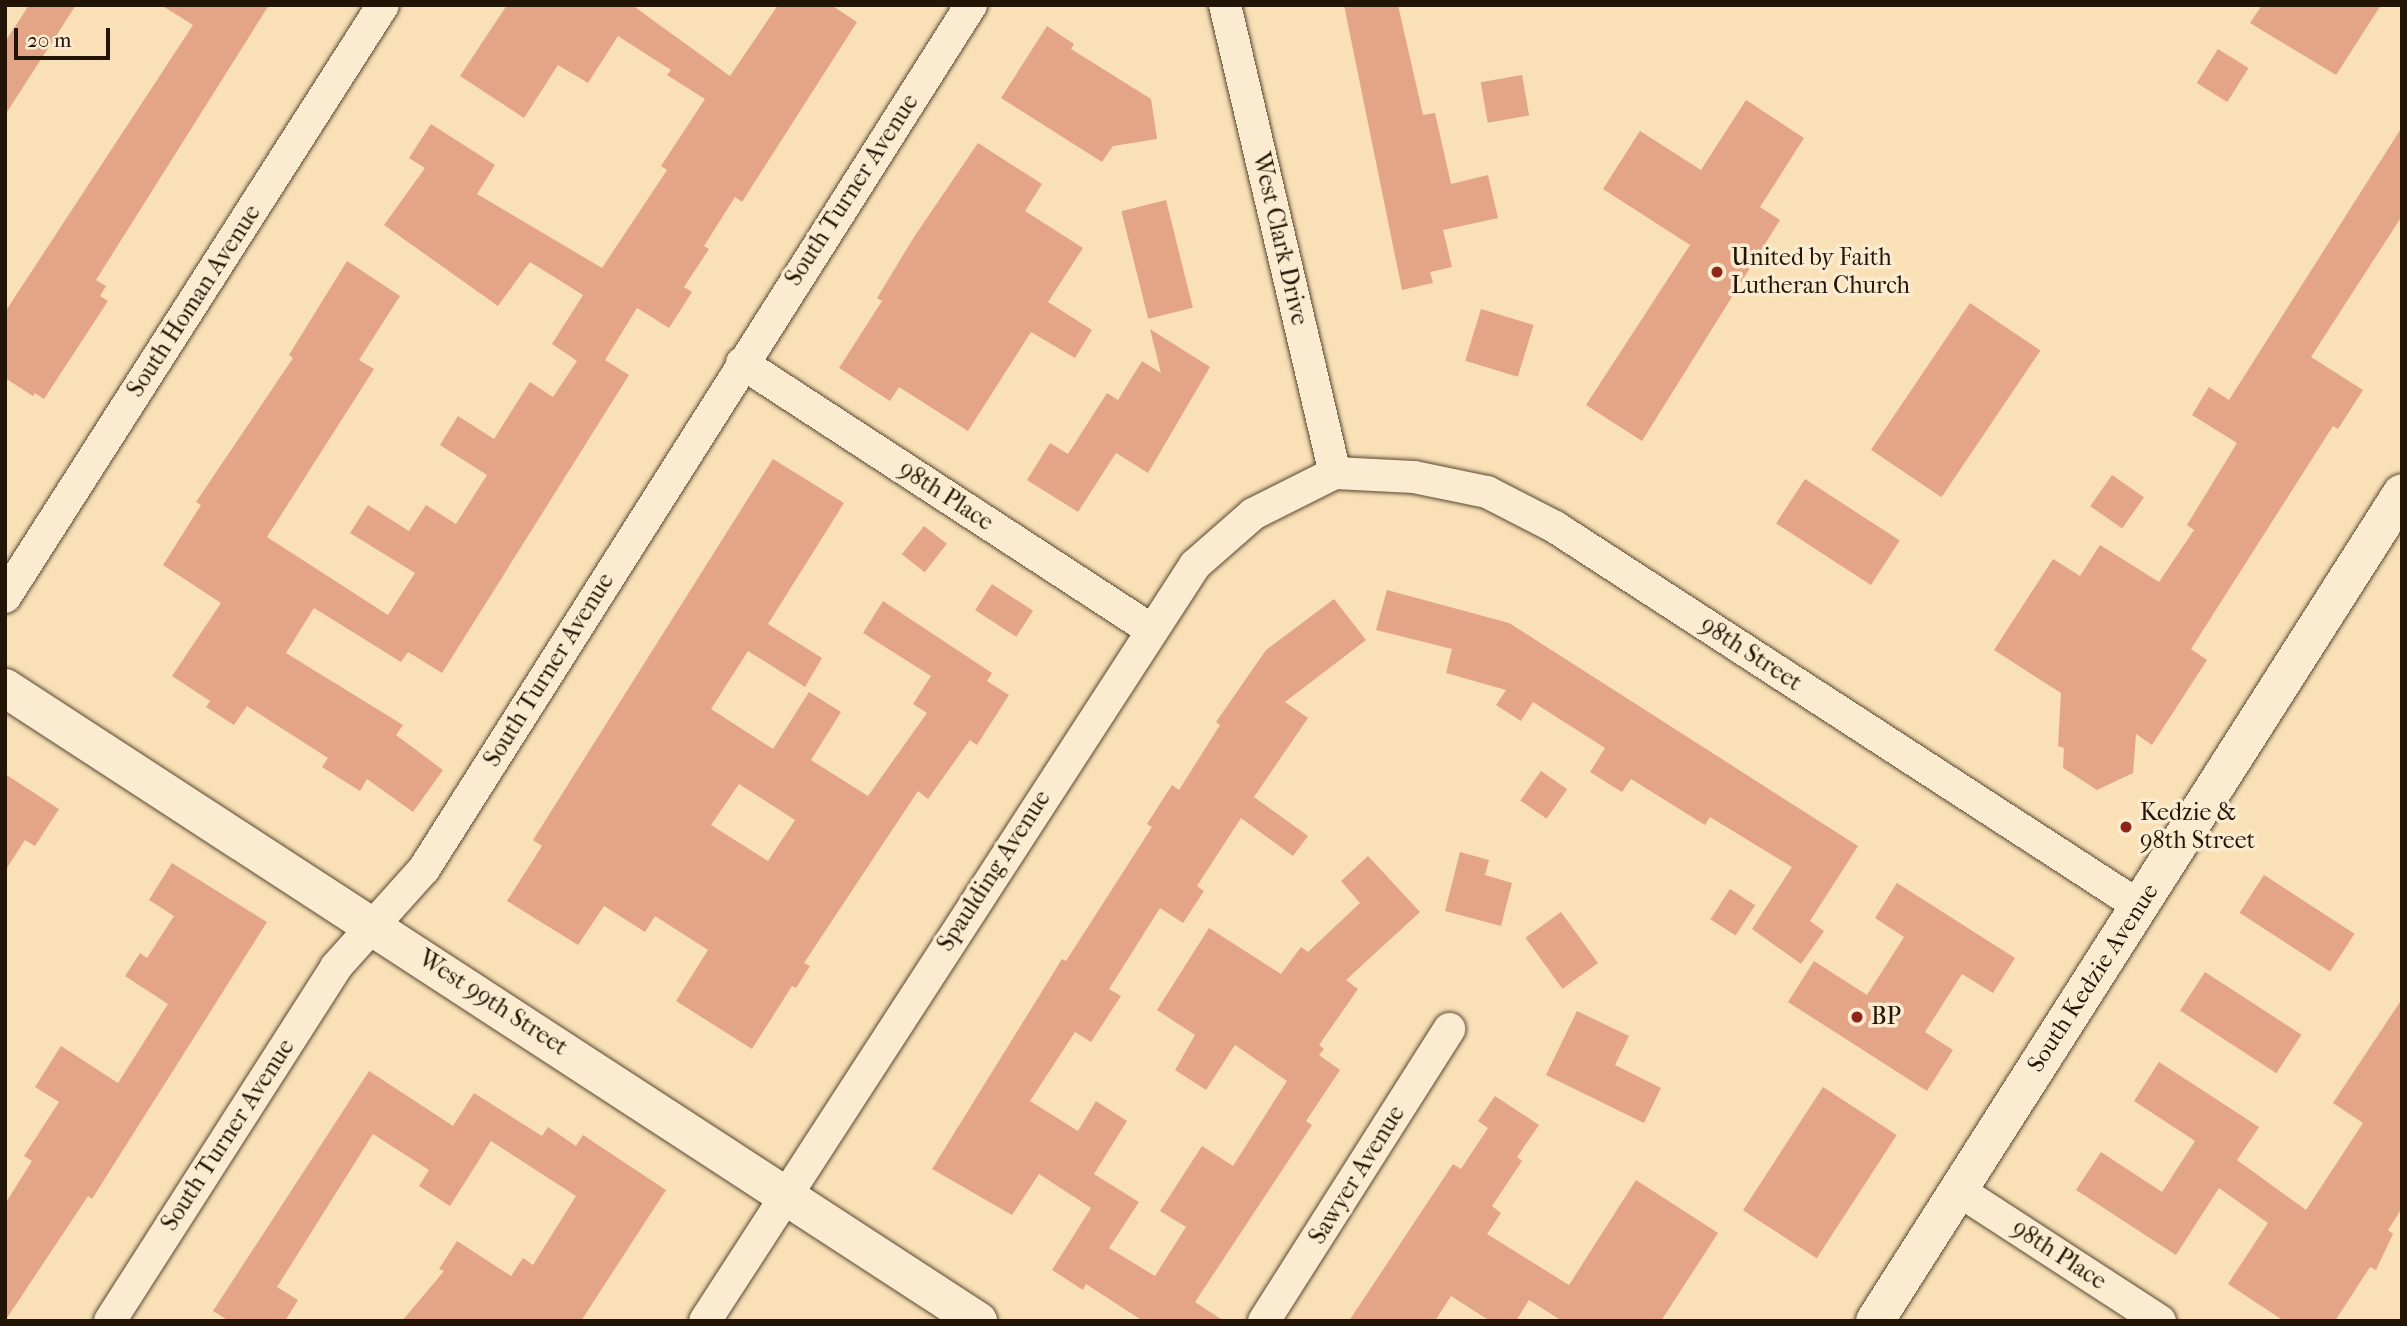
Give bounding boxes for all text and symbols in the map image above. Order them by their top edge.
scale bar [18,14,114,58]
text: 20 m [27,28,71,52]
street label: South Turner Avenue [779,89,925,291]
street label: West Clark Drive [1246,150,1314,328]
street label: South Homan Avenue [121,199,267,403]
place label: United by Faith Lutheran Church [1731,244,1910,300]
marker: United by Faith Lutheran Church [1709,264,1725,280]
street label: 98th Place [893,455,999,537]
street label: South Turner Avenue [478,568,620,772]
street label: 98th Street [1695,611,1807,697]
street label: Spaulding Avenue [931,785,1057,957]
place label: Kedzie & 98th Street [2140,799,2255,855]
marker: Kedzie & 98th Street [2118,819,2134,835]
street label: South Kedzie Avenue [2021,878,2165,1078]
street label: West 99th Street [413,944,573,1062]
place label: BP [1871,1003,1901,1031]
marker: BP [1849,1009,1865,1025]
street label: South Turner Avenue [155,1034,301,1236]
street label: Sawyer Avenue [1303,1100,1411,1250]
street label: 98th Place [2006,1214,2112,1296]

